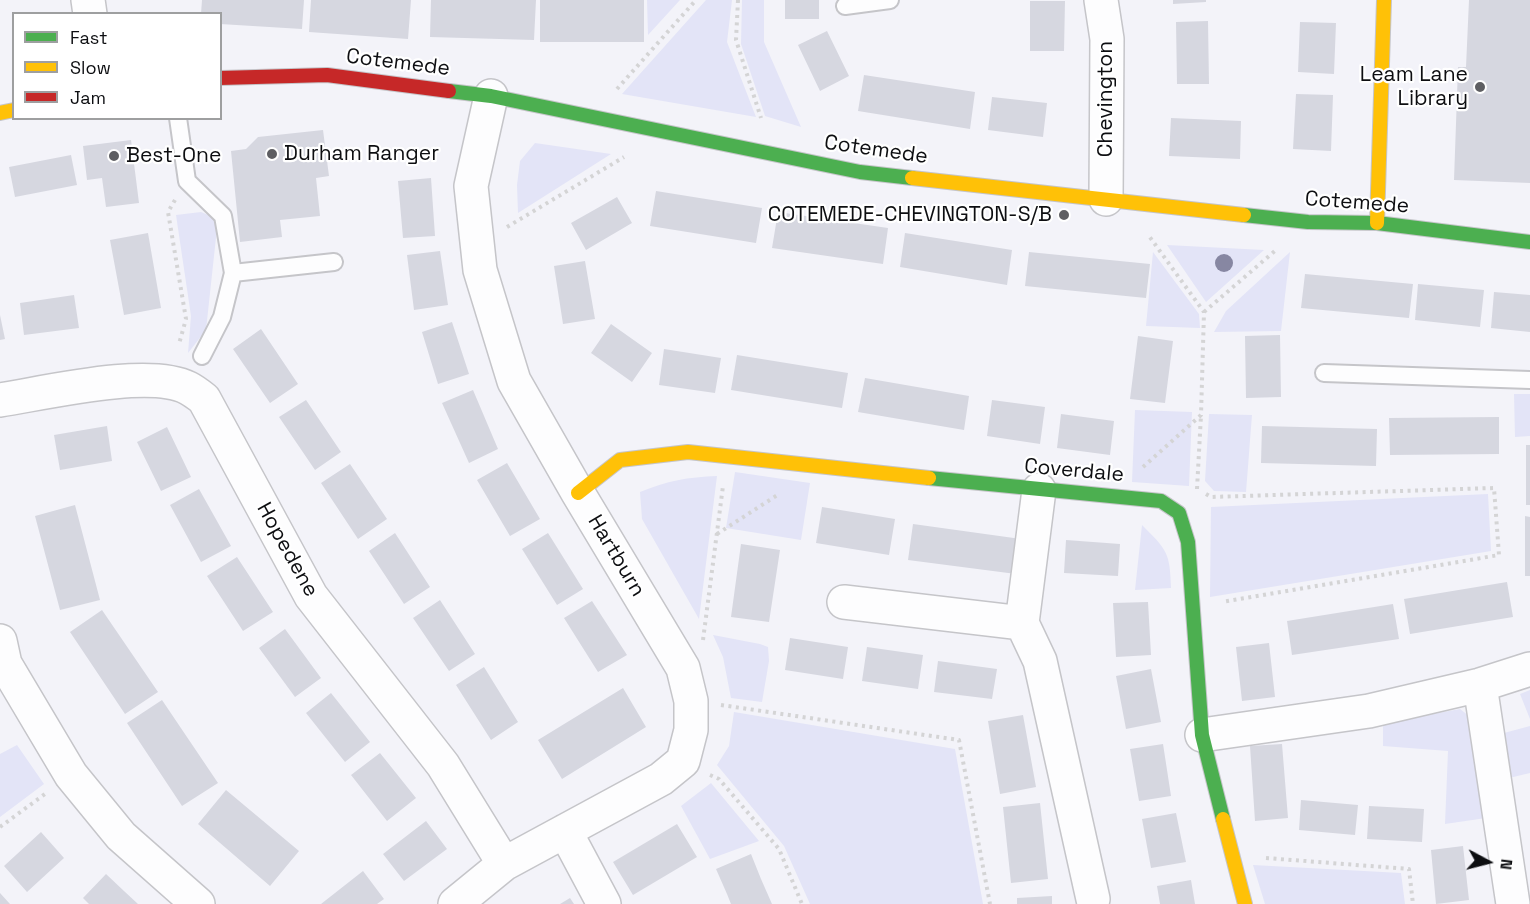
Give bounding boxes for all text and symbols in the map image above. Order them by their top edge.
legend [12,12,222,120]
text: Fast [70,26,107,49]
street label: Chevington [1093,41,1119,157]
street label: Cotemede [345,44,451,82]
text: Slow [70,56,111,79]
place label: Leam Lane Library [1360,62,1468,112]
marker: Leam Lane Library [1473,80,1487,94]
text: Jam [70,86,106,109]
street label: Cotemede [823,130,929,170]
place label: Durham Ranger [284,141,439,167]
place label: Best-One [126,143,221,169]
marker: Durham Ranger [265,147,279,161]
marker: Best-One [107,149,121,163]
street label: Cotemede [1304,187,1410,219]
place label: COTEMEDE-CHEVINGTON-S/B [768,202,1052,228]
marker: COTEMEDE-CHEVINGTON-S/B [1057,208,1071,222]
street label: Coverdale [1023,454,1125,488]
street label: Hopedene [251,498,323,602]
street label: Hartburn [582,511,650,601]
north arrow [1458,832,1518,892]
text: N [1495,858,1517,871]

